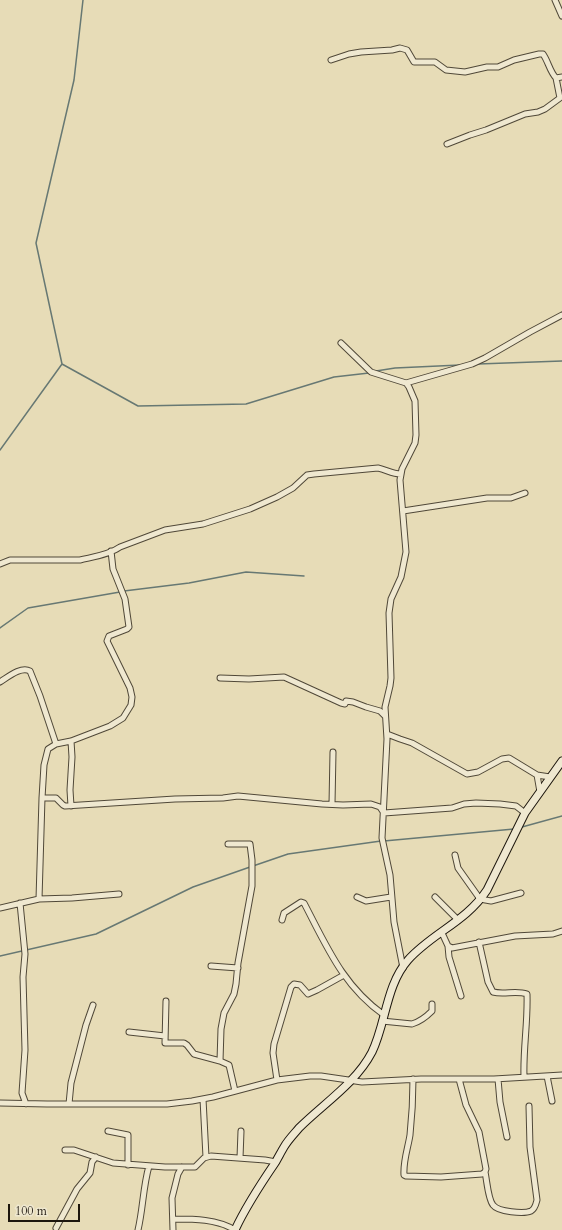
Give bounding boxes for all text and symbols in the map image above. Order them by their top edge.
scale bar [10,1196,82,1222]
text: 100 m [15,1203,47,1219]

